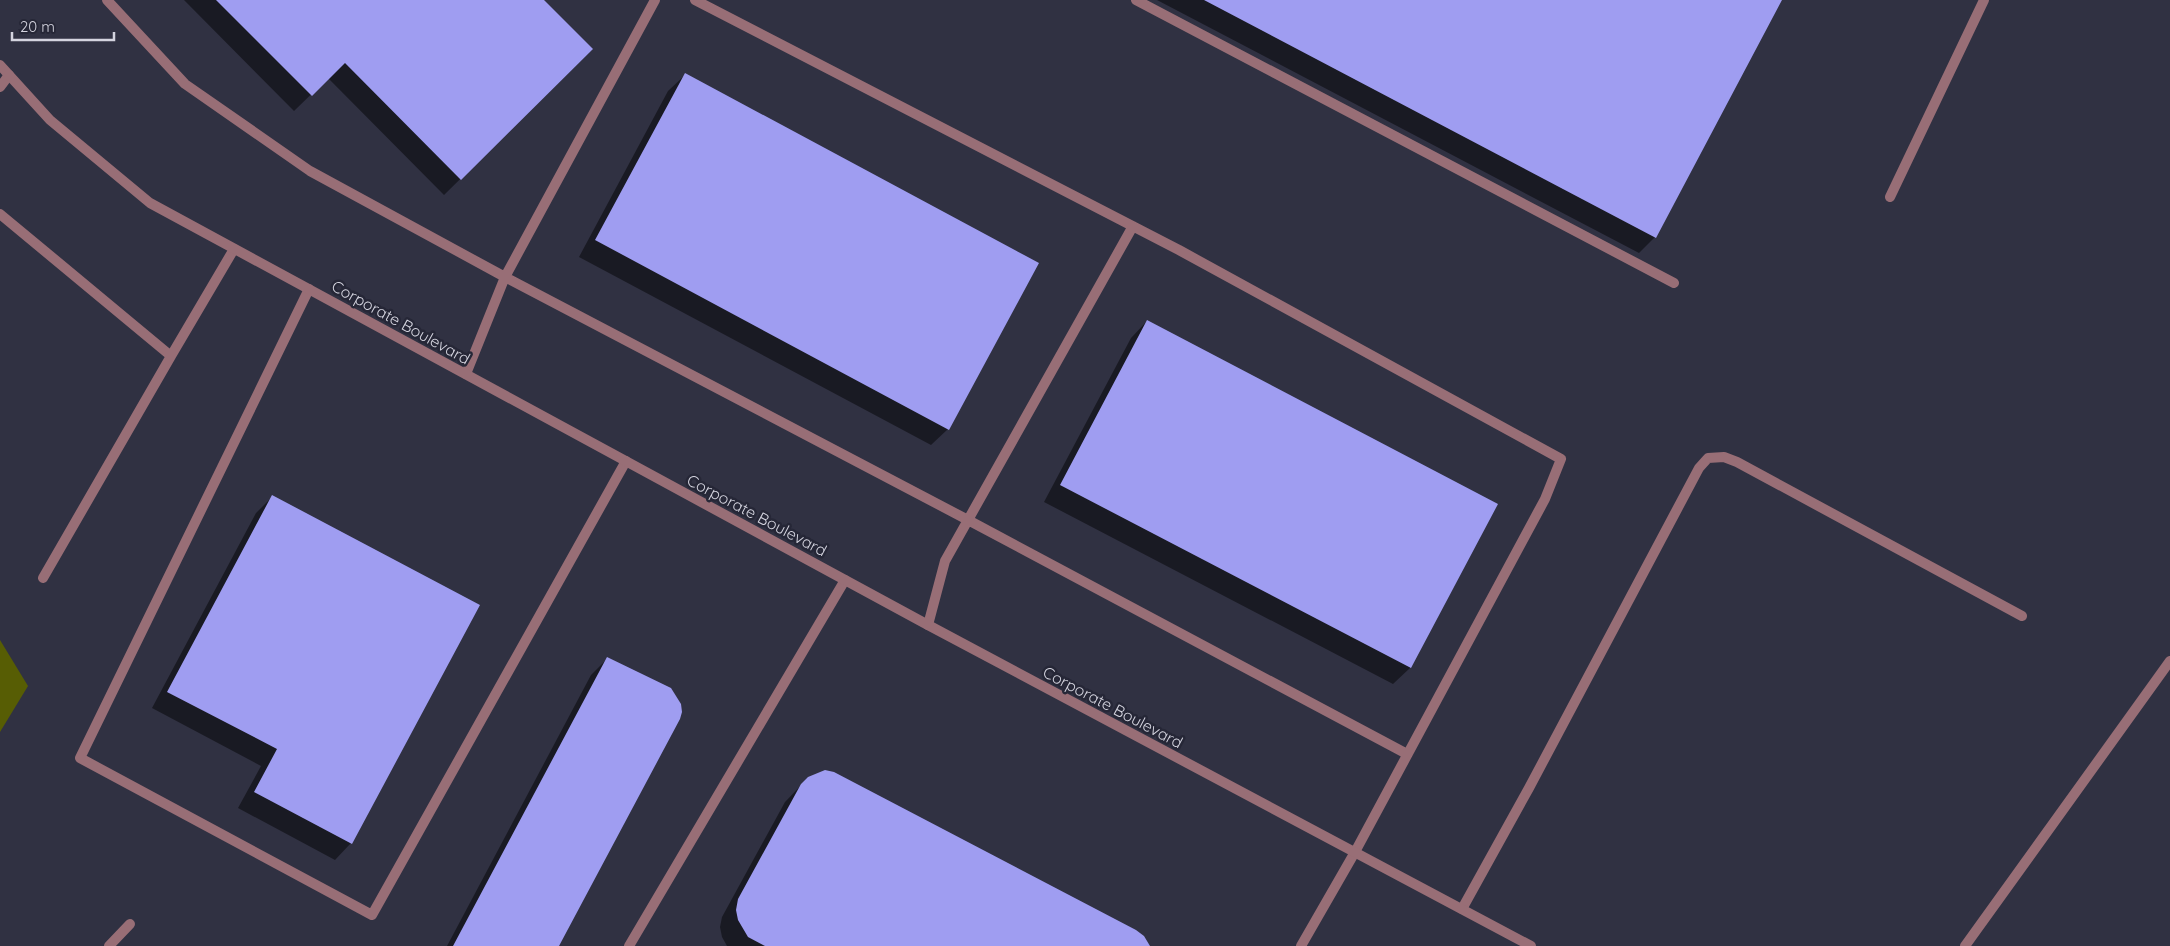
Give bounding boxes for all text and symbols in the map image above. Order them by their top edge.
scale bar [12,10,115,42]
text: 20 m [20,17,55,36]
street label: Corporate Boulevard [328,276,474,368]
street label: Corporate Boulevard [684,470,830,560]
street label: Corporate Boulevard [1040,662,1186,752]

